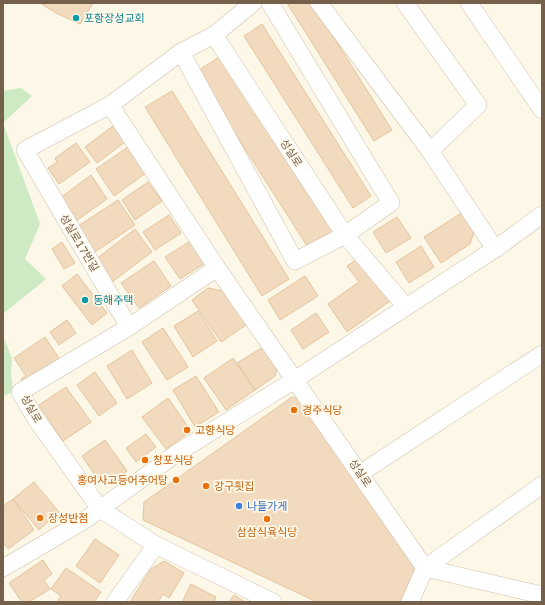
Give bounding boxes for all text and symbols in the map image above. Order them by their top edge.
place label: 포항장성교회 [84,12,145,25]
marker: 포항장성교회 [71,13,81,23]
street label: 성실로 [277,137,305,169]
street label: 성실로17번길 [57,212,101,274]
place label: 동해주택 [93,294,133,307]
marker: 동해주택 [80,295,90,305]
street label: 성실로 [18,393,44,425]
place label: 경주식당 [302,404,342,417]
marker: 경주식당 [289,405,299,415]
place label: 고향식당 [195,424,235,437]
marker: 고향식당 [182,425,192,435]
place label: 창포식당 [153,454,193,467]
marker: 창포식당 [140,455,150,465]
street label: 성실로 [346,457,374,489]
place label: 홍여사고등어추어탕 [77,474,168,487]
marker: 홍여사고등어추어탕 [171,475,181,485]
place label: 강구횟집 [214,480,254,493]
marker: 강구횟집 [201,481,211,491]
place label: 나들가게 [247,500,287,513]
marker: 나들가게 [234,501,244,511]
place label: 장성반점 [48,512,88,525]
marker: 장성반점 [35,513,45,523]
marker: 삼삼식육식당 [262,514,272,524]
place label: 삼삼식육식당 [237,526,297,539]

